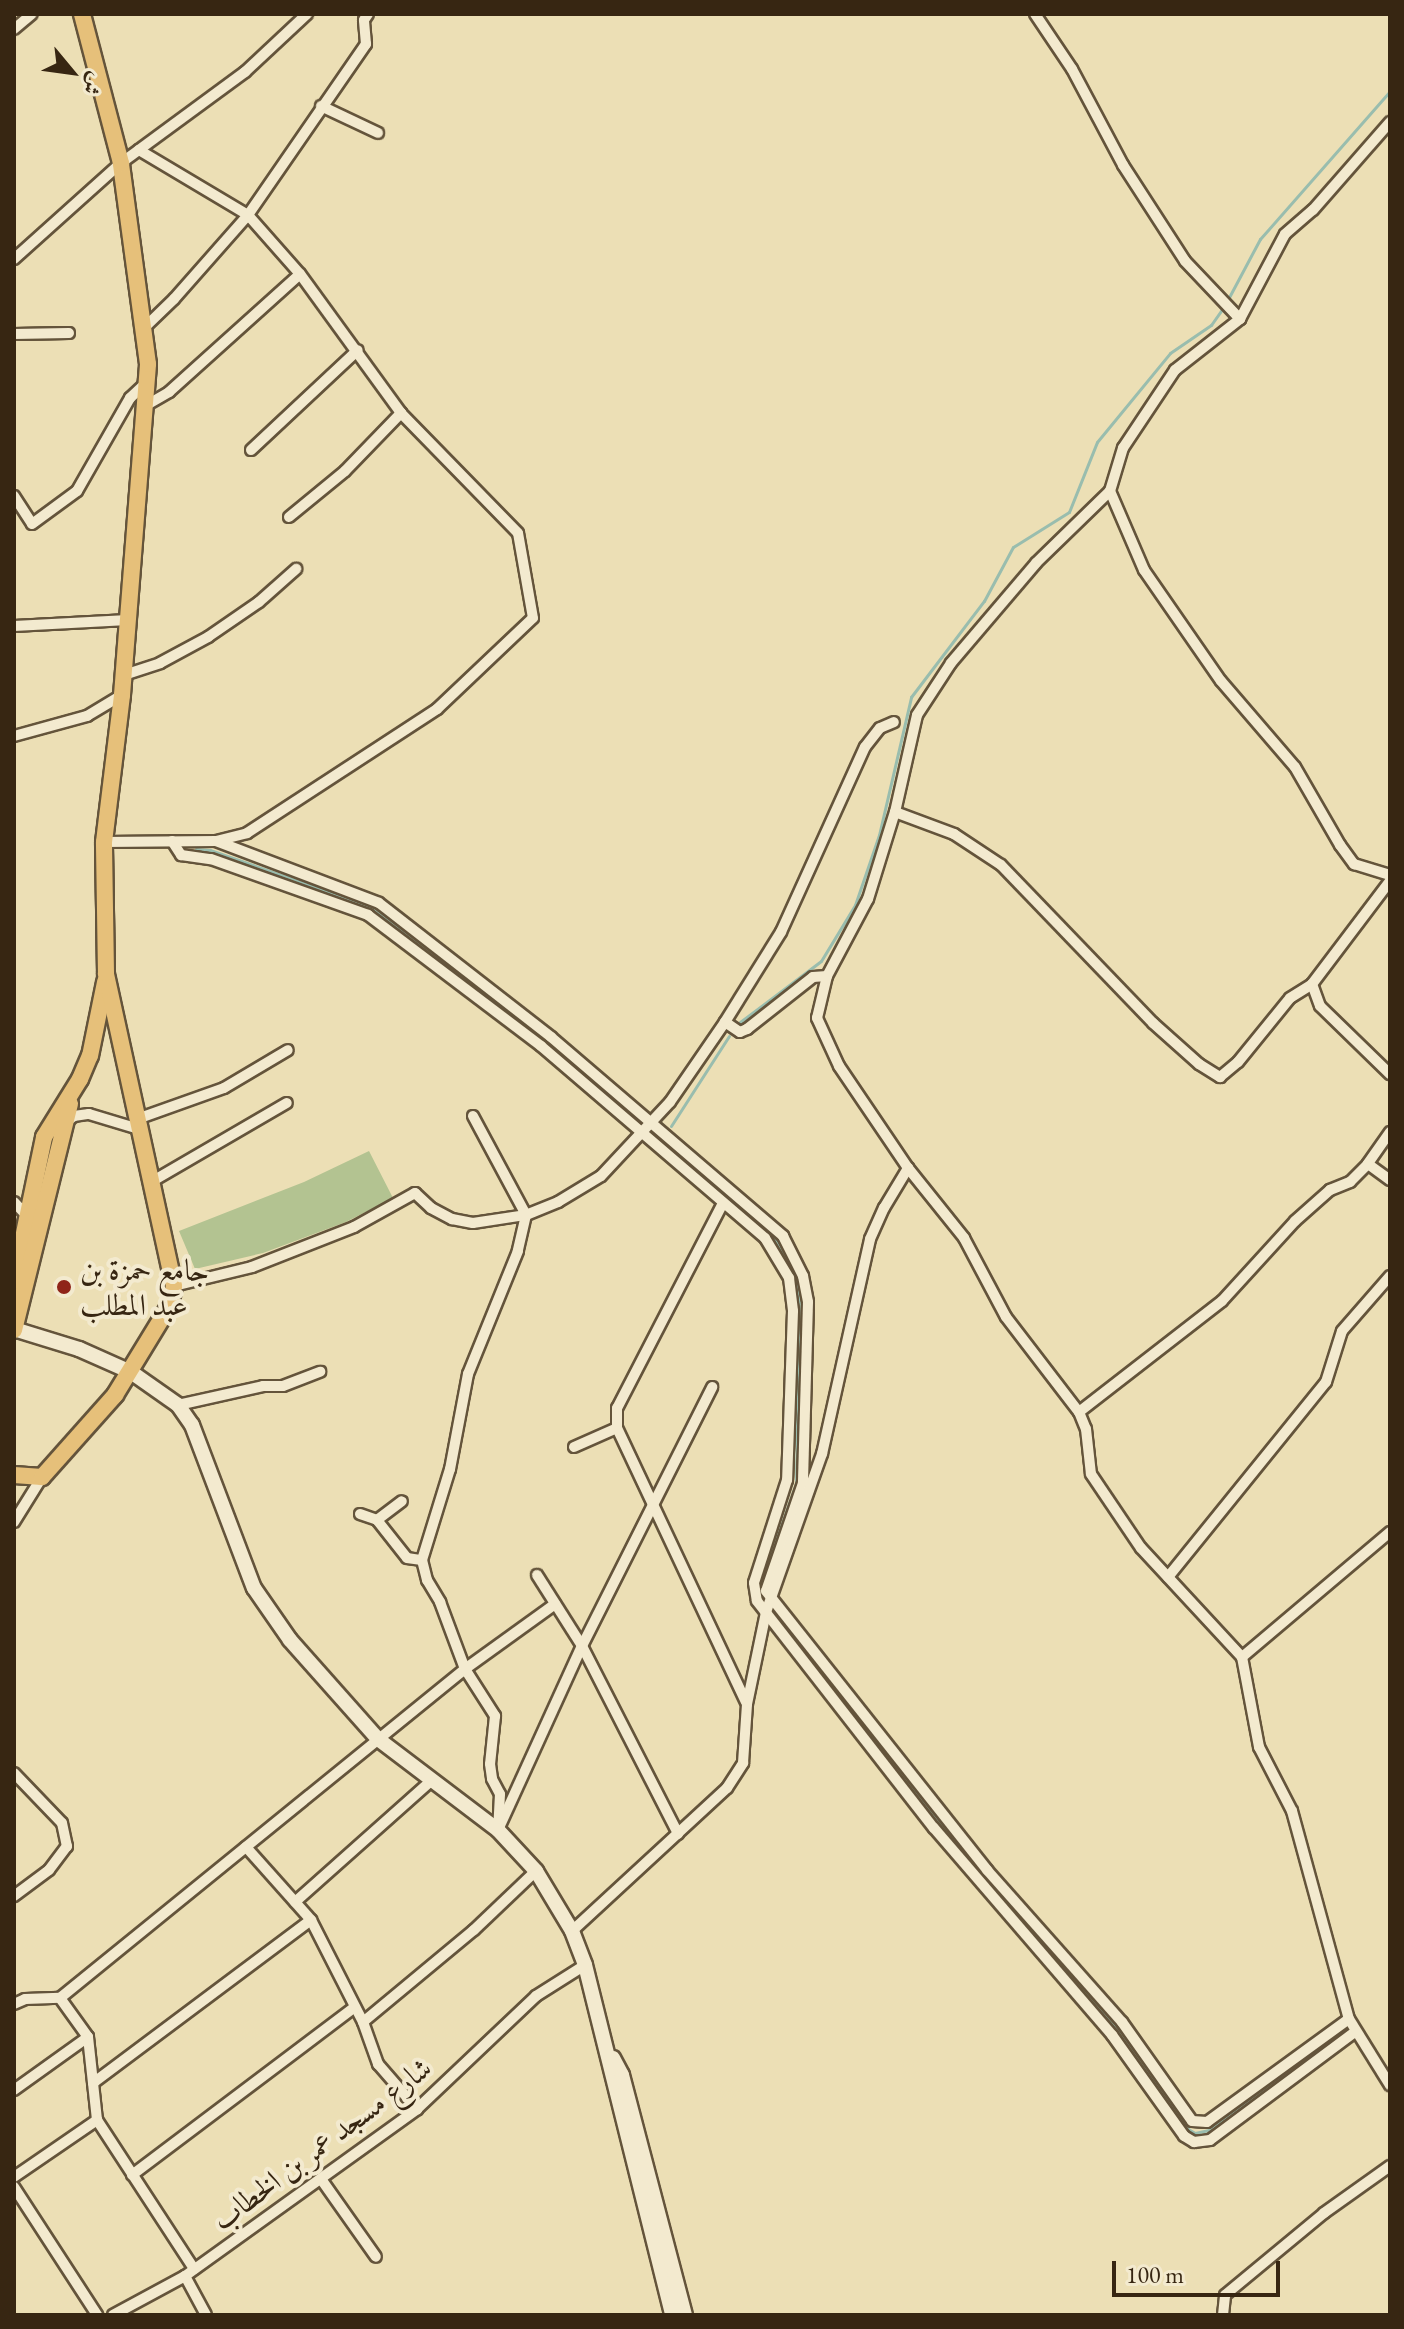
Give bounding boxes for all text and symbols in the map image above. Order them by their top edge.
north arrow [32,32,112,112]
text: ش [75,67,111,100]
place label: جامع حمزة بن عبد المطلب [80,1252,209,1322]
marker: جامع حمزة بن عبد المطلب [55,1278,73,1296]
street label: شارع مسجد عمر بن الخطاب [205,2050,439,2238]
scale bar [1116,2245,1284,2295]
text: 100 m [1126,2259,1184,2290]

